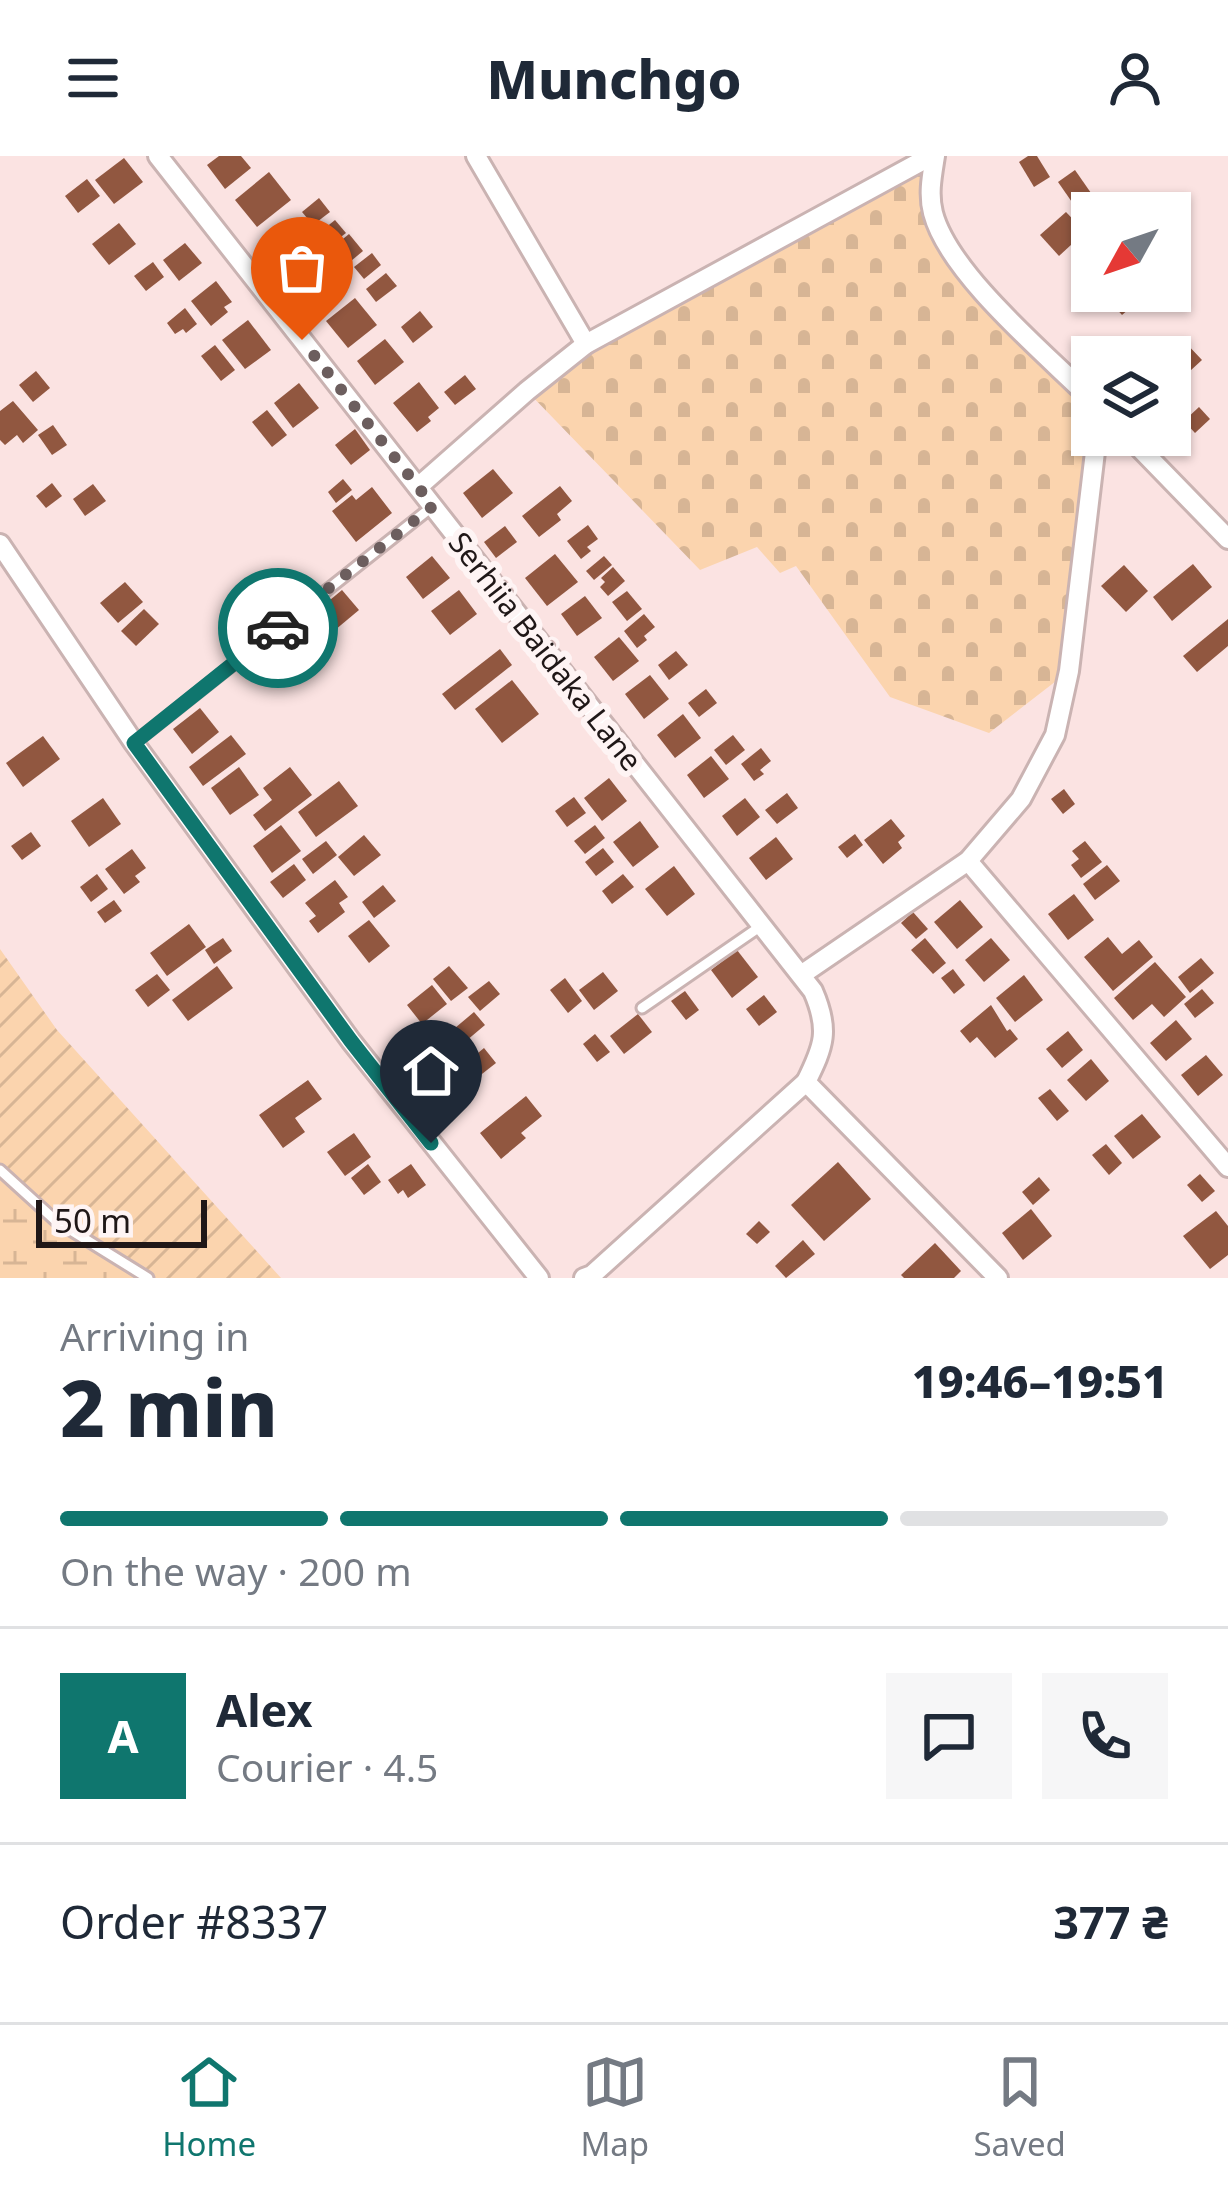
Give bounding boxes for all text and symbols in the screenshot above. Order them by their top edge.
text: Munchgo [486,41,742,115]
icon: menu [60,45,126,111]
icon: person [1102,45,1168,111]
north arrow [1071,192,1191,312]
map controls [1071,192,1191,456]
pin [251,217,353,340]
icon: bag [269,235,335,301]
button: layers [1071,336,1191,456]
street label: Serhiia Baidaka Lane [440,523,652,779]
courier [218,568,338,688]
icon: car [245,595,311,661]
pin [380,1020,482,1143]
icon: home [398,1038,464,1104]
scale bar [36,1194,207,1247]
text: 50 m [54,1198,131,1243]
text: Arriving in [60,1309,249,1362]
text: 19:46–19:51 [912,1350,1168,1411]
text: 2 min [60,1354,278,1460]
text: On the way · 200 m [60,1544,412,1597]
button: chat [886,1673,1012,1799]
button: phone [1042,1673,1168,1799]
text: Alex [216,1679,313,1740]
text: A [107,1705,139,1766]
text: Courier · 4.5 [216,1740,438,1793]
text: Order #8337 [60,1891,328,1952]
text: 377 ₴ [1053,1891,1168,1952]
tab: Home [162,2049,256,2166]
tab: Map [580,2049,649,2166]
tab: Saved [974,2049,1066,2166]

